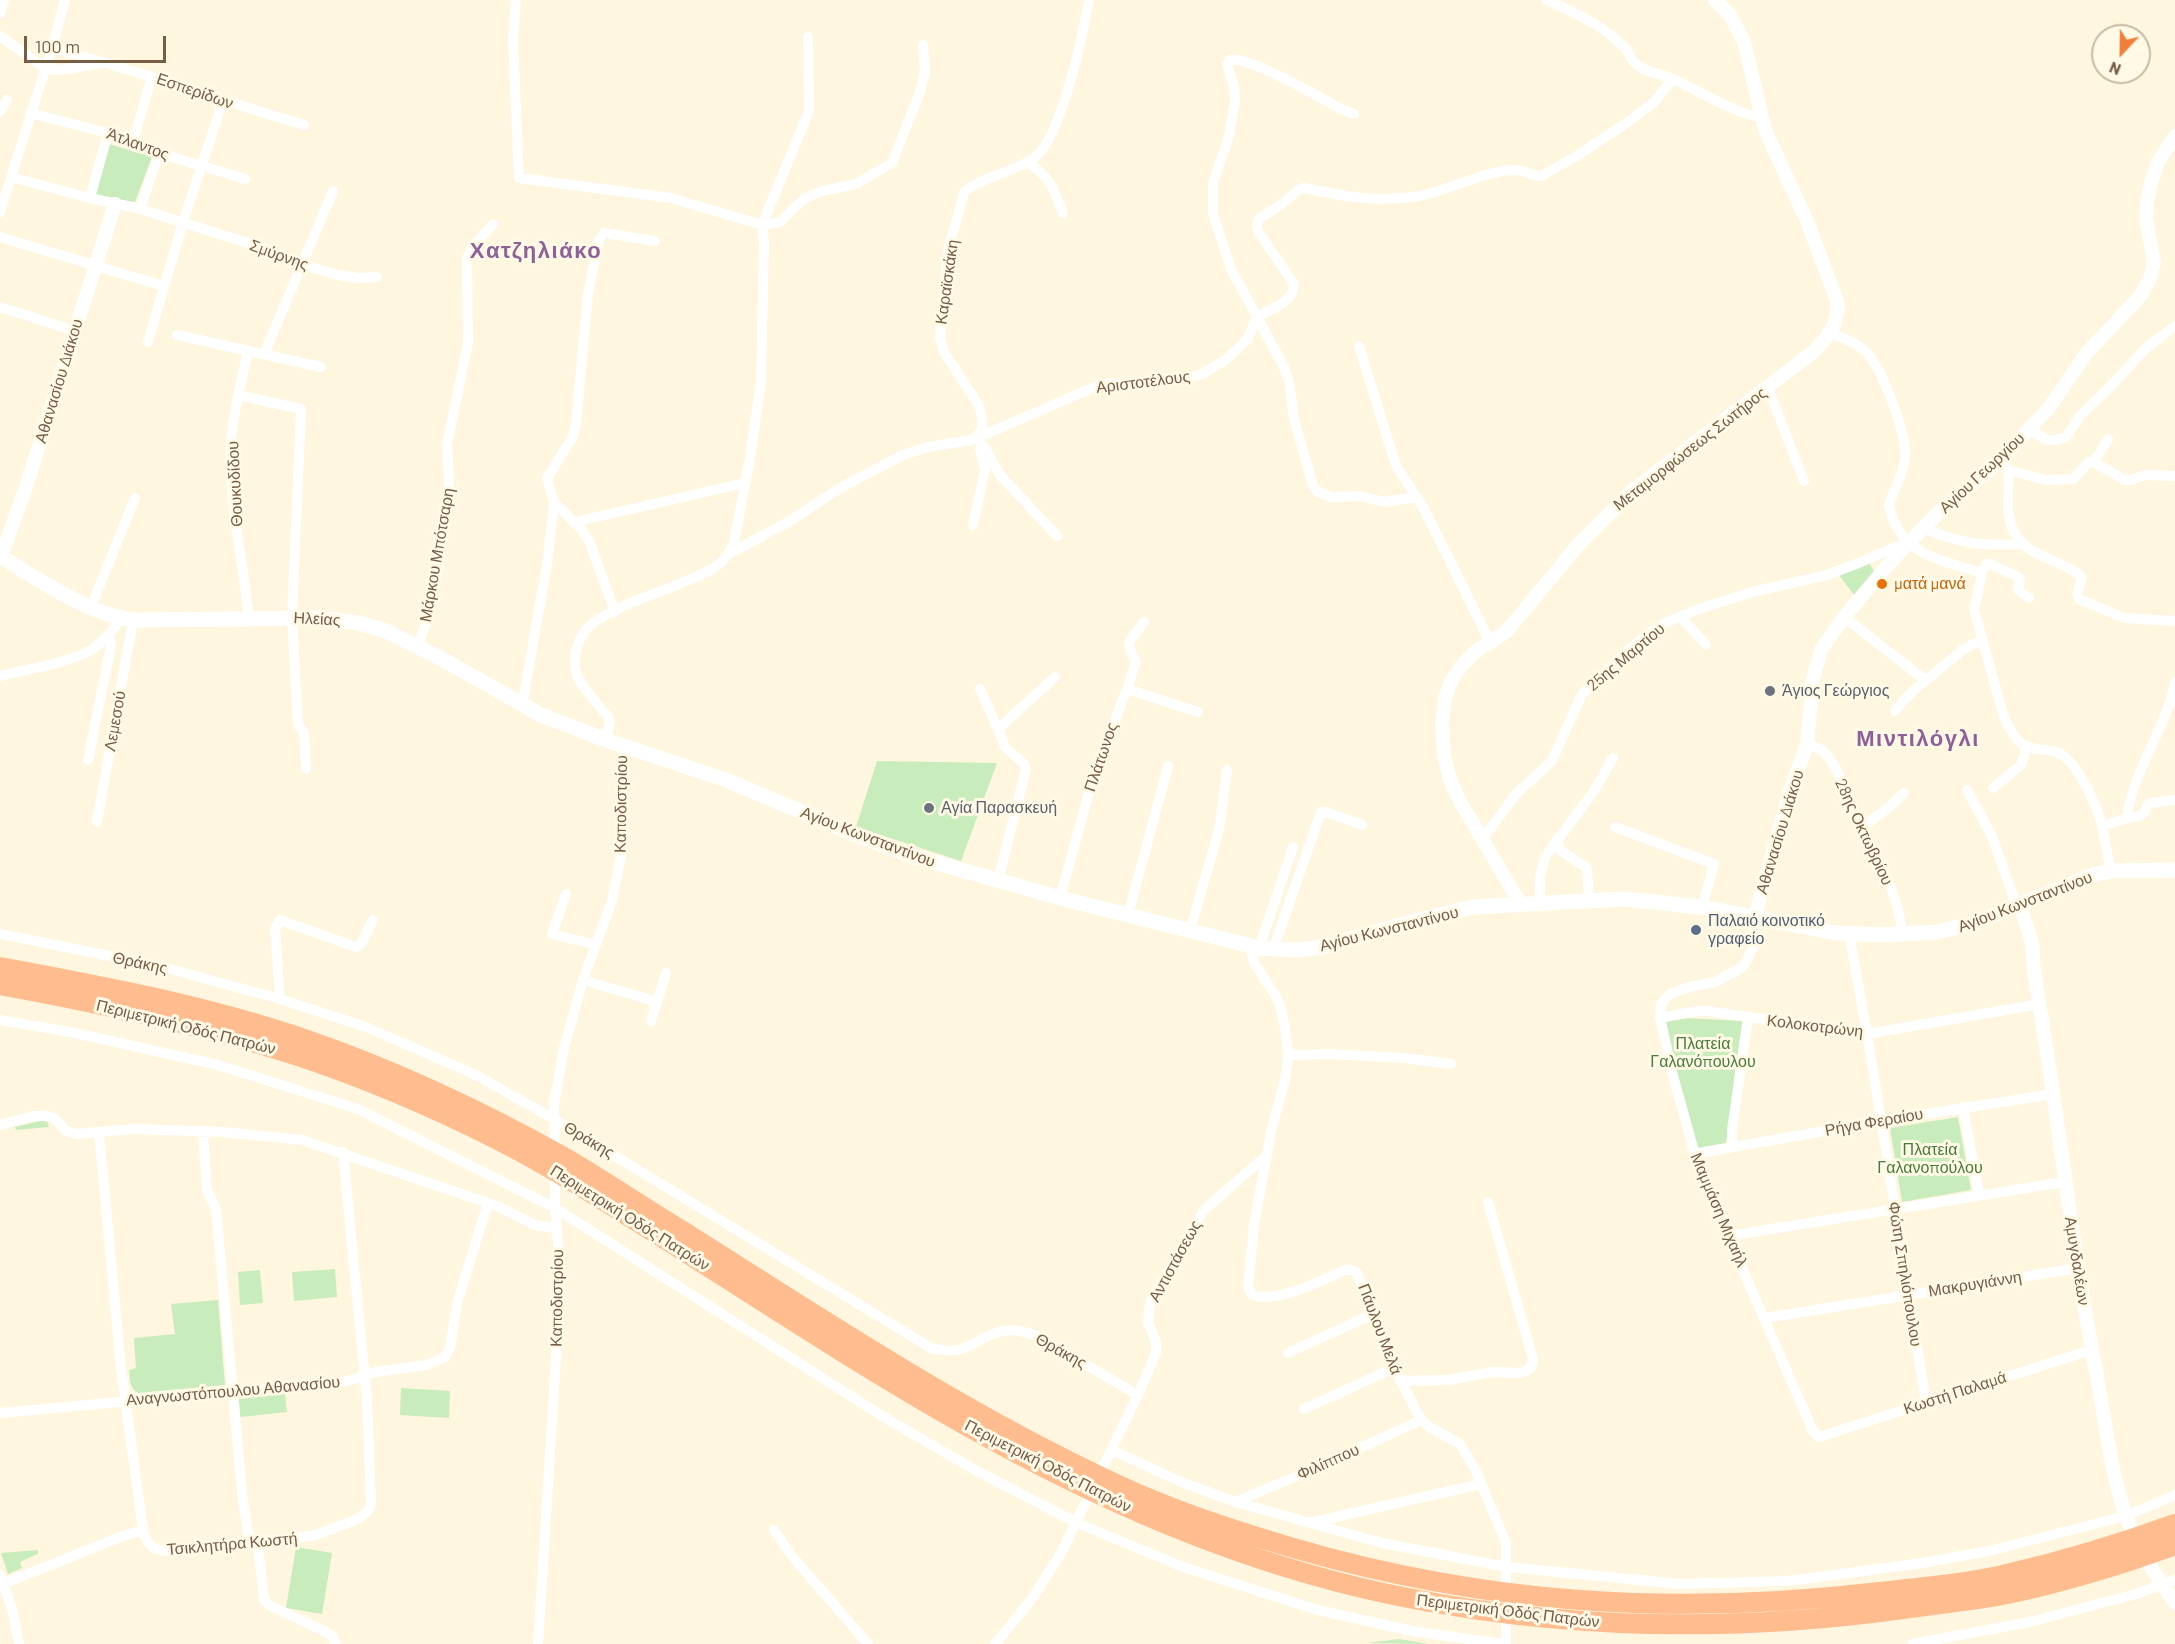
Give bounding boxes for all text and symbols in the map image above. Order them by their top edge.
scale bar [27,24,170,62]
north arrow [2091,24,2151,84]
text: 100 m [35,35,80,57]
text: N [2106,59,2123,80]
street label: Εσπερίδων [154,69,236,113]
street label: Άτλαντος [104,124,172,164]
street label: Σμύρνης [247,236,311,274]
district label: Χατζηλιάκο [470,238,602,264]
street label: Καραϊσκάκη [932,238,962,326]
street label: Αθανασίου Διάκου [31,317,87,445]
street label: Αριστοτέλους [1095,367,1191,397]
street label: Μεταμορφώσεως Σωτήρος [1610,383,1770,515]
street label: Αγίου Γεωργίου [1935,429,2029,517]
street label: Θουκυδίδου [223,441,247,527]
street label: Μάρκου Μπότσαρη [416,486,458,624]
place label: ματά μανά [1894,574,1966,594]
marker: ματά μανά [1875,577,1889,591]
street label: Ηλείας [293,608,341,630]
street label: 25ης Μαρτίου [1583,619,1669,695]
place label: Άγιος Γεώργιος [1782,681,1889,701]
marker: Άγιος Γεώργιος [1763,684,1777,698]
street label: Λεμεσού [100,689,130,753]
street label: Πλάτωνος [1080,720,1122,794]
district label: Μιντιλόγλι [1856,726,1980,752]
street label: Καποδιστρίου [611,755,631,853]
street label: Αθανασίου Διάκου [1752,768,1808,896]
street label: 28ης Οκτωβρίου [1831,776,1897,888]
place label: Αγία Παρασκευή [941,798,1057,818]
marker: Αγία Παρασκευή [922,801,936,815]
street label: Αγίου Κωνσταντίνου [798,803,938,871]
street label: Αγίου Κωνσταντίνου [1955,868,2095,936]
street label: Αγίου Κωνσταντίνου [1318,902,1460,956]
place label: Παλαιό κοινοτικό γραφείο [1708,911,1825,949]
marker: Παλαιό κοινοτικό γραφείο [1689,923,1703,937]
street label: Θράκης [111,948,169,978]
street label: Περιμετρική Οδός Πατρών [94,995,278,1059]
street label: Κολοκοτρώνη [1766,1011,1864,1041]
park label: Πλατεία Γαλανόπουλου [1650,1034,1756,1072]
street label: Ρήγα Φεραίου [1823,1104,1925,1140]
street label: Θράκης [560,1118,618,1162]
park label: Πλατεία Γαλανοπούλου [1877,1140,1983,1178]
street label: Μαμμάση Μιχαήλ [1686,1150,1752,1270]
street label: Περιμετρική Οδός Πατρών [547,1161,713,1275]
street label: Φώτη Σπηλιόπουλου [1884,1200,1926,1348]
street label: Αμυγδαλέων [2060,1215,2094,1307]
street label: Αντιστάσεως [1145,1217,1205,1305]
street label: Καποδιστρίου [547,1249,567,1347]
street label: Μακρυγιάννη [1927,1267,2023,1301]
street label: Πάυλου Μελά [1354,1281,1406,1377]
street label: Θράκης [1032,1329,1090,1373]
street label: Κωστή Παλαμά [1901,1367,2009,1419]
street label: Αναγνωστόπουλου Αθανασίου [125,1372,341,1410]
street label: Περιμετρική Οδός Πατρών [962,1416,1134,1516]
street label: Φιλίππου [1294,1440,1362,1484]
street label: Τσικλητήρα Κωστή [166,1529,298,1559]
street label: Περιμετρική Οδός Πατρών [1415,1590,1601,1632]

